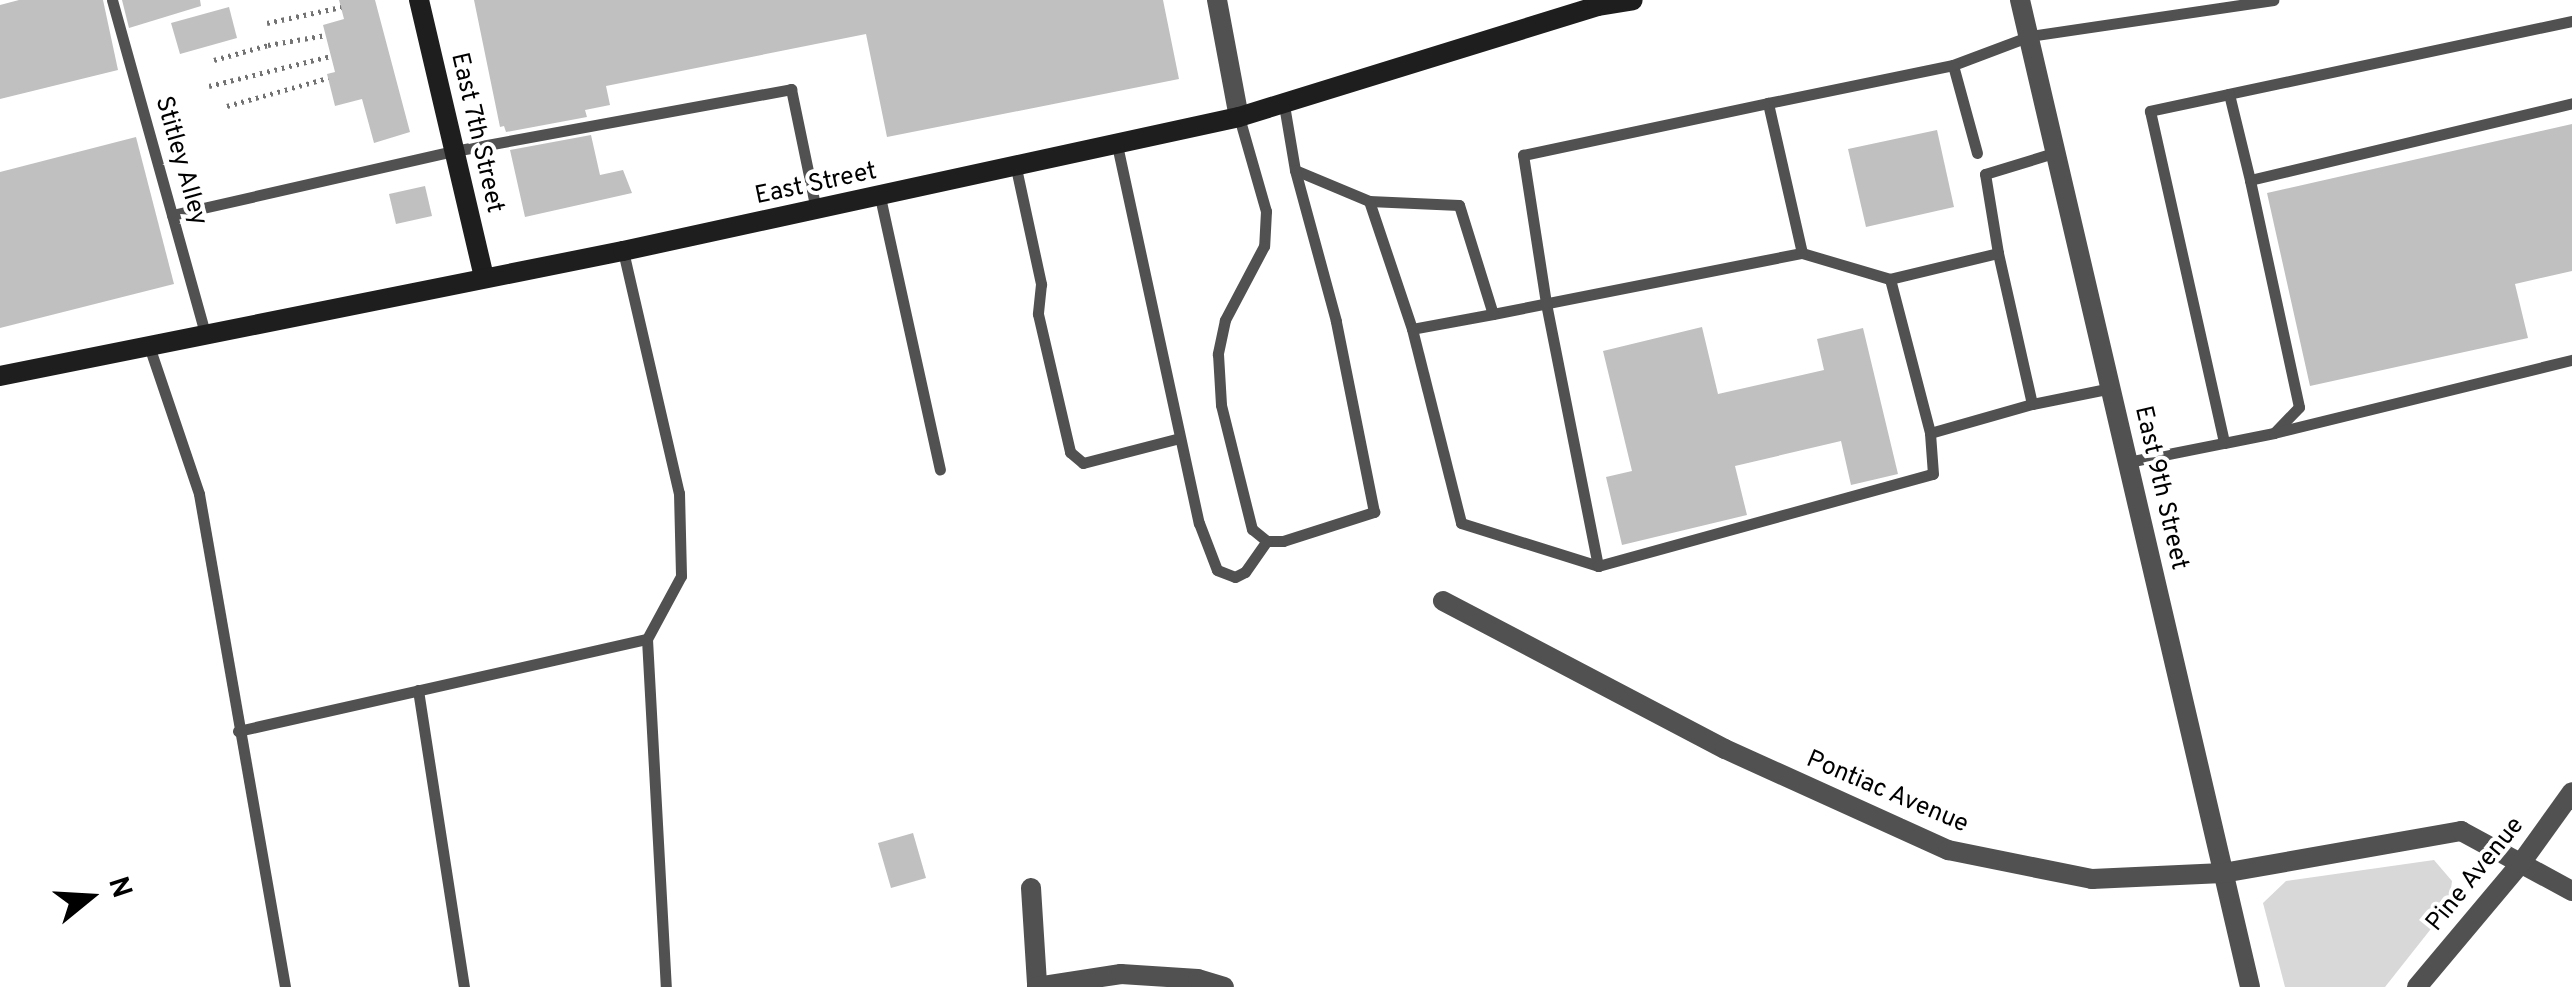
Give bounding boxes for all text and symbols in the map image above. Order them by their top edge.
street label: East 7th Street [443,49,509,217]
street label: Stitley Alley [147,93,213,229]
street label: East Street [752,157,880,213]
street label: East 9th Street [2127,403,2193,573]
street label: Pontiac Avenue [1801,745,1973,841]
street label: Pine Avenue [2420,811,2532,939]
north arrow [40,847,140,947]
text: N [98,873,139,903]

